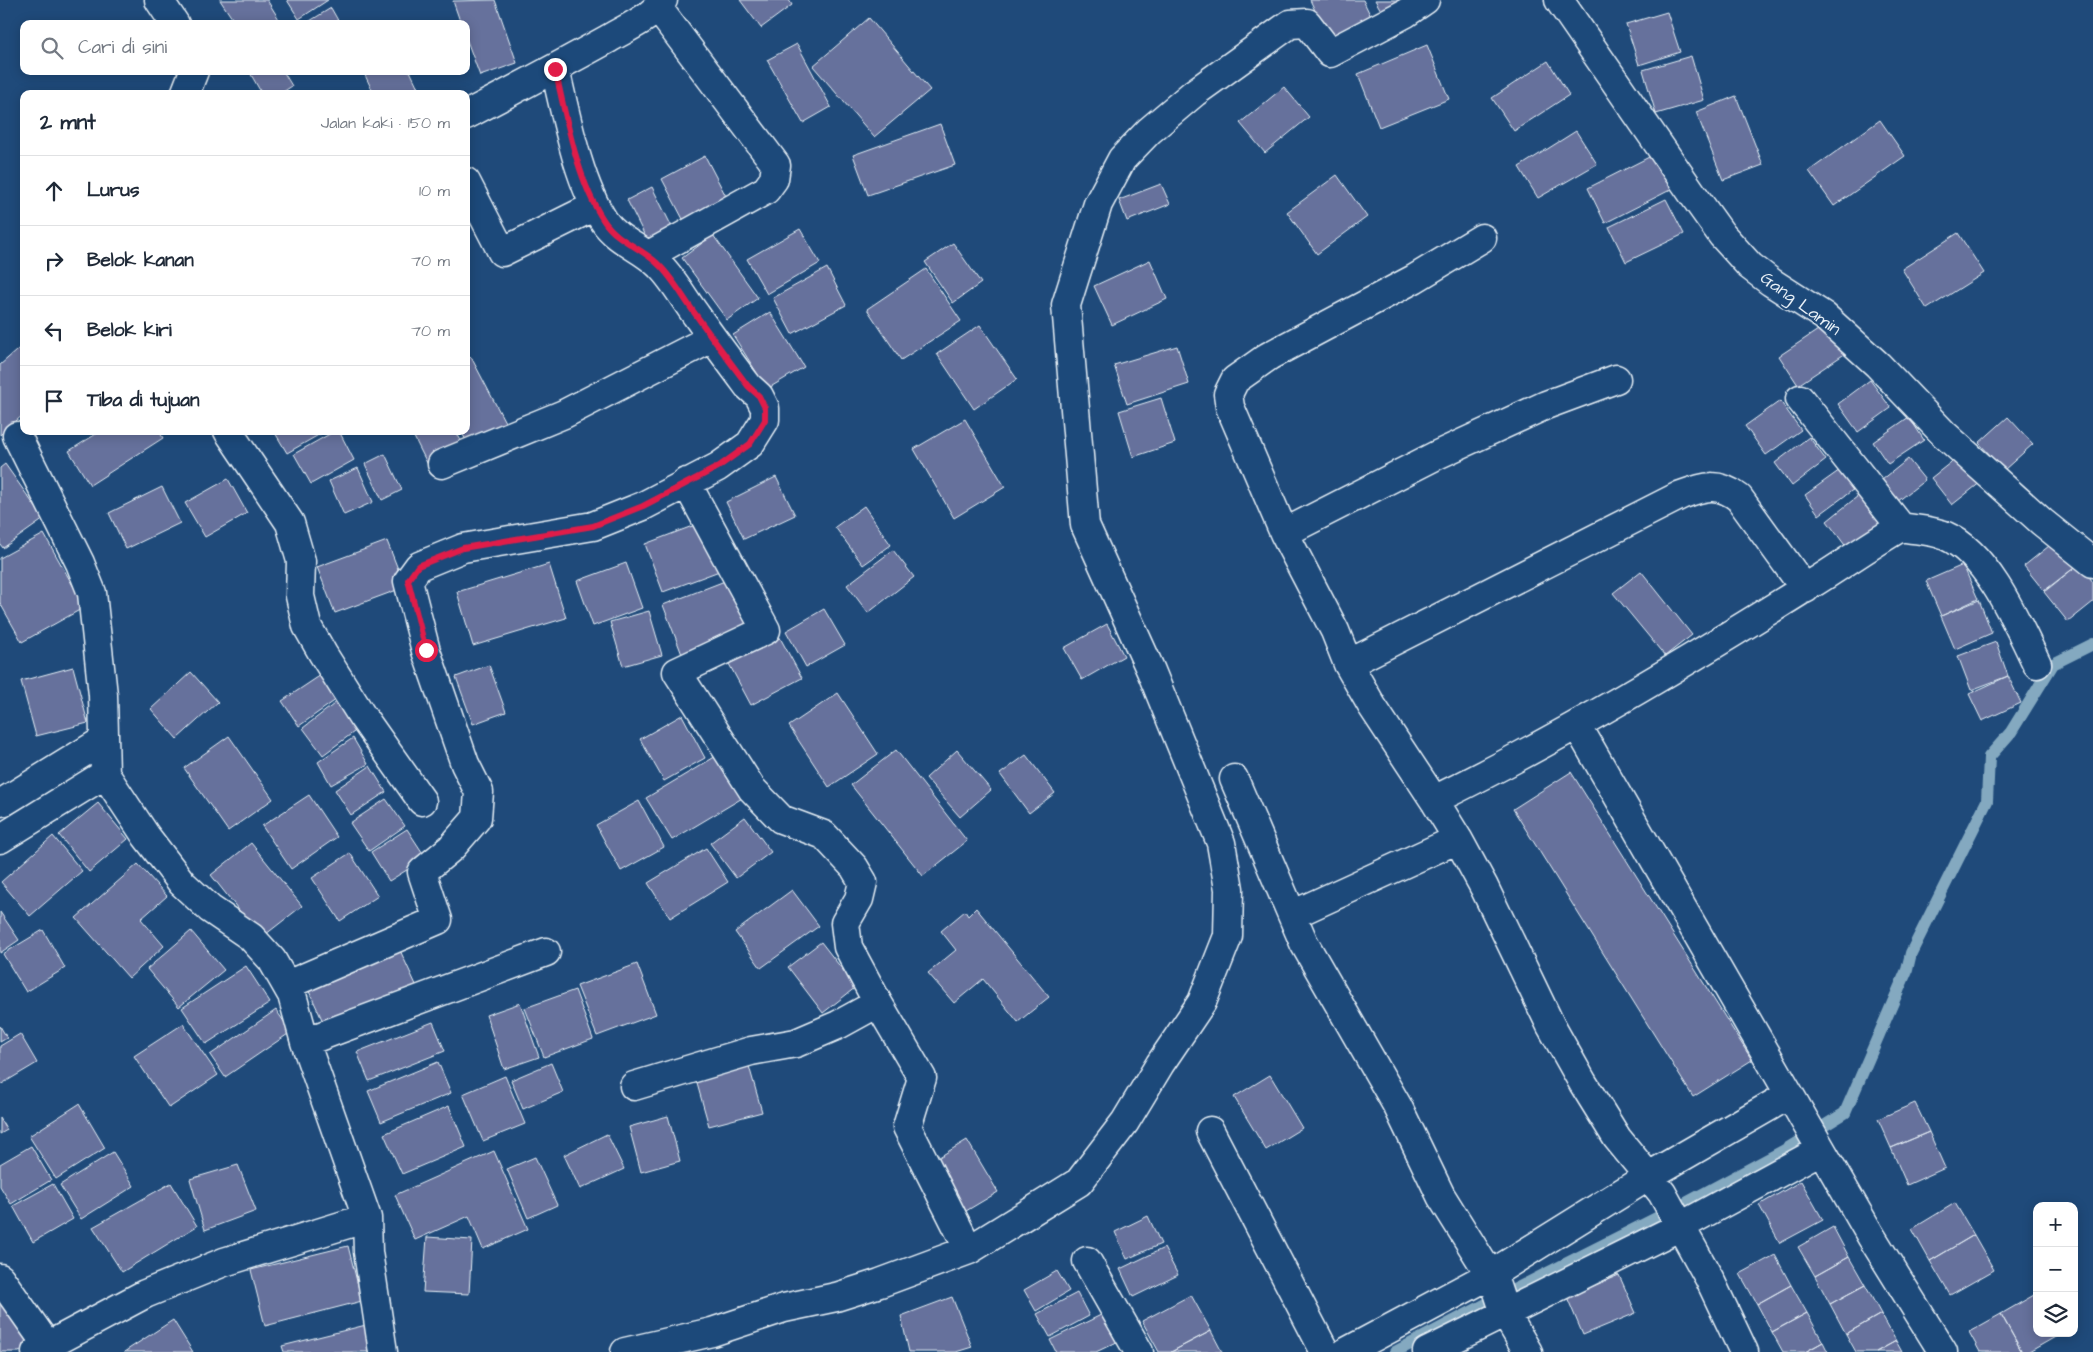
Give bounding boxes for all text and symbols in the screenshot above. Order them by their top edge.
search box [20,20,470,75]
icon: search [38,34,66,62]
text: Cari di sini [78,34,167,61]
route end [544,58,567,81]
text: 2 mnt [40,108,96,137]
text: Jalan kaki · 150 m [321,112,450,134]
icon: ahead [40,177,68,205]
text: Lurus [87,177,139,204]
text: 10 m [419,180,450,202]
icon: right [40,247,68,275]
text: Belok kanan [87,247,194,274]
text: 70 m [411,250,450,272]
street label: Gang Lamin [1755,266,1846,342]
icon: left [40,317,68,345]
text: Belok kiri [87,317,172,344]
text: 70 m [411,320,450,342]
icon: arrive [40,387,68,415]
text: Tiba di tujuan [87,387,199,414]
route start [415,639,438,662]
map controls [2033,1202,2078,1337]
button: + [2033,1202,2078,1247]
button: − [2033,1247,2078,1292]
button: layers [2033,1292,2078,1337]

